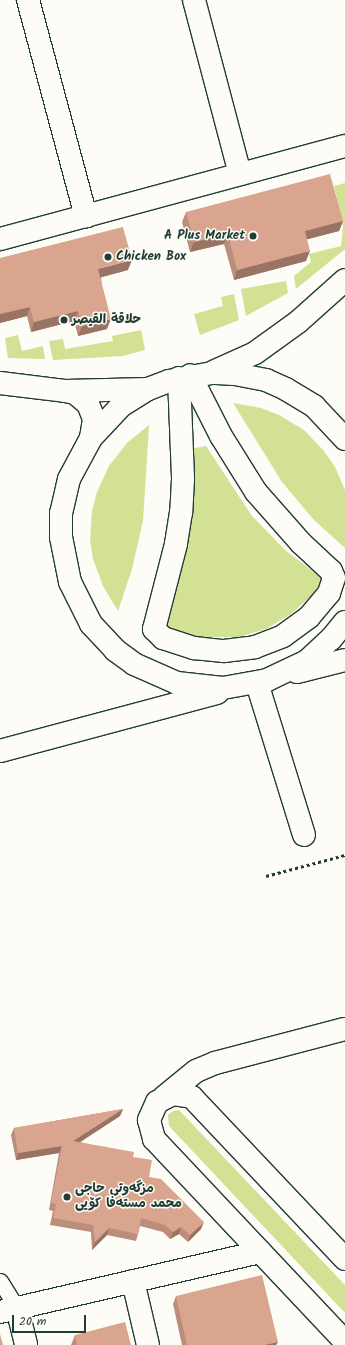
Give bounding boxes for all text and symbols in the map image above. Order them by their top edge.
place label: A Plus Market [164,228,245,244]
marker: A Plus Market [248,231,258,241]
place label: Chicken Box [116,249,186,265]
marker: Chicken Box [103,252,113,262]
place label: حلاقة القيصر [72,312,141,328]
marker: حلاقة القيصر [59,315,69,325]
place label: مزگەوتی حاجی محمد مستەفا کۆیی [75,1182,182,1213]
marker: مزگەوتی حاجی محمد مستەفا کۆیی [62,1192,72,1202]
scale bar [14,1307,88,1333]
text: 20 m [19,1312,46,1331]

